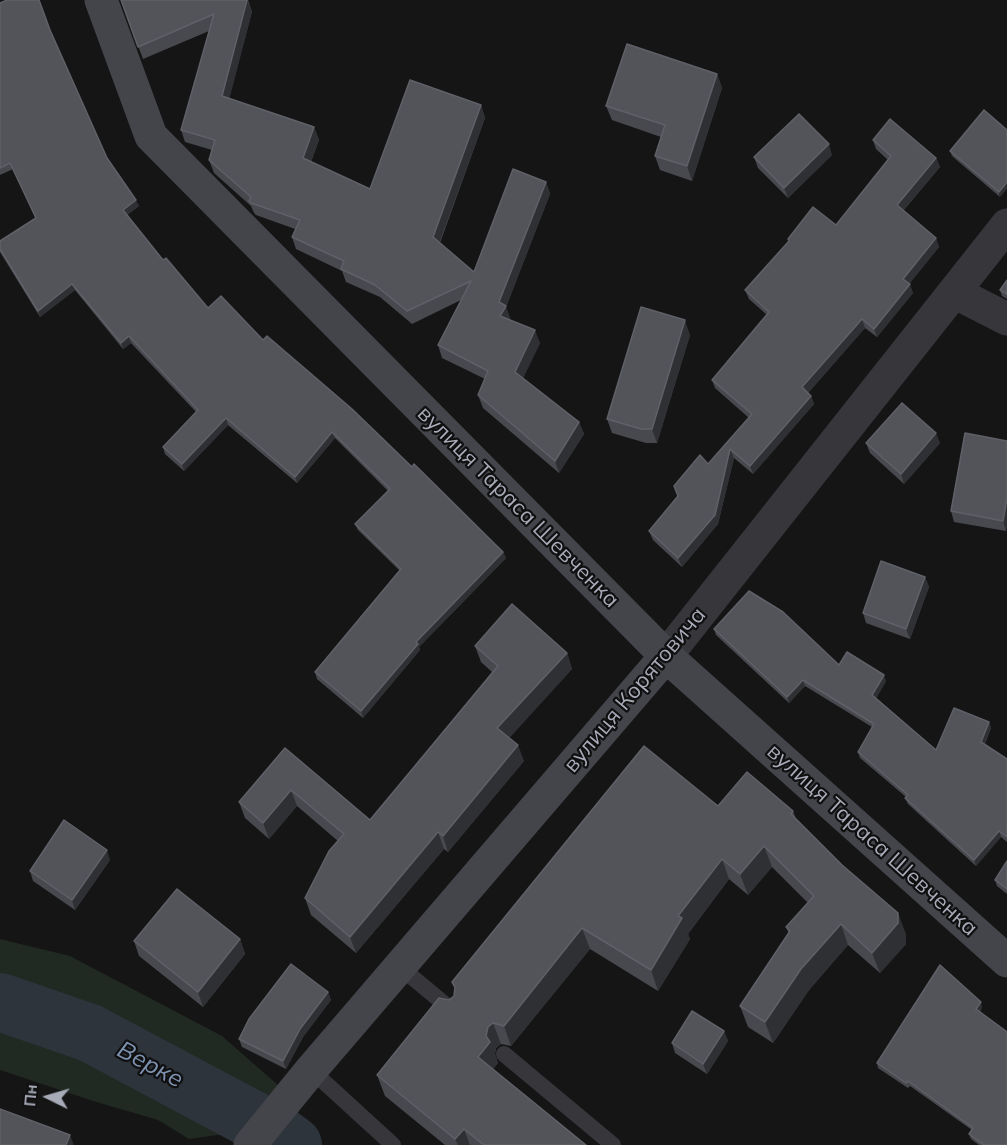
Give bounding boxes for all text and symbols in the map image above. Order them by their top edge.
street label: вулиця Тараса Шевченка [412,401,624,613]
street label: вулиця Корятовича [558,602,712,778]
street label: вулиця Тараса Шевченка [761,738,983,942]
water label: Верке [112,1036,188,1094]
north arrow [18,1067,78,1127]
text: Пн [19,1083,41,1107]

